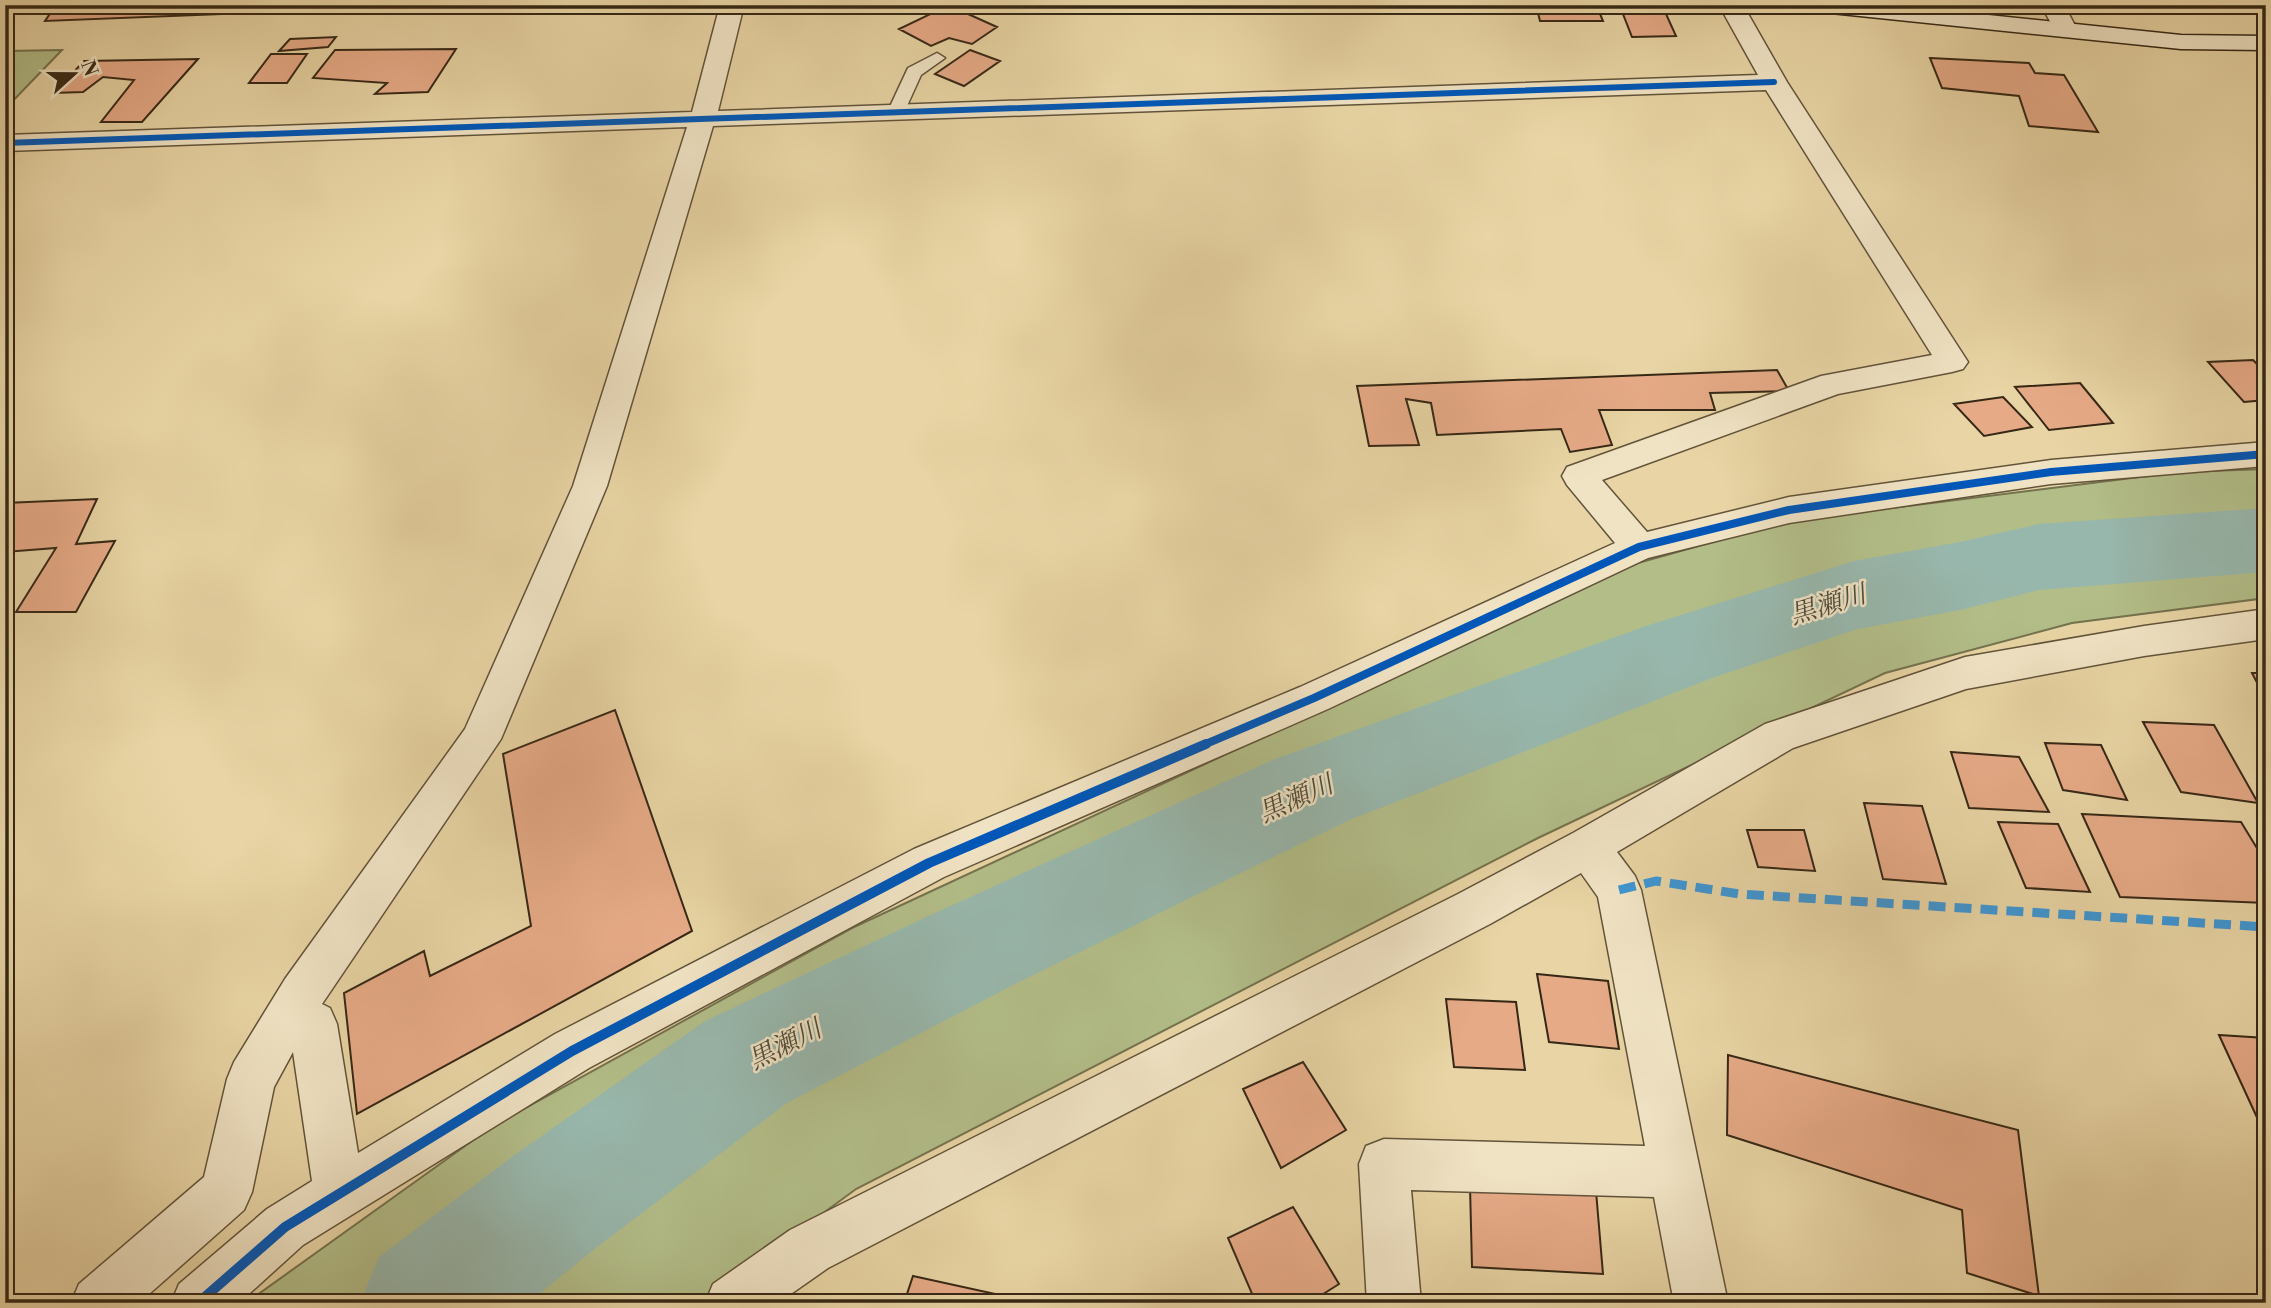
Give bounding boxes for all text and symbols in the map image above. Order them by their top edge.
north arrow [38,38,108,108]
text: N [75,57,103,80]
water label: 黒瀬川 [1786,577,1873,632]
water label: 黒瀬川 [1254,767,1341,829]
water label: 黒瀬川 [743,1012,830,1077]

